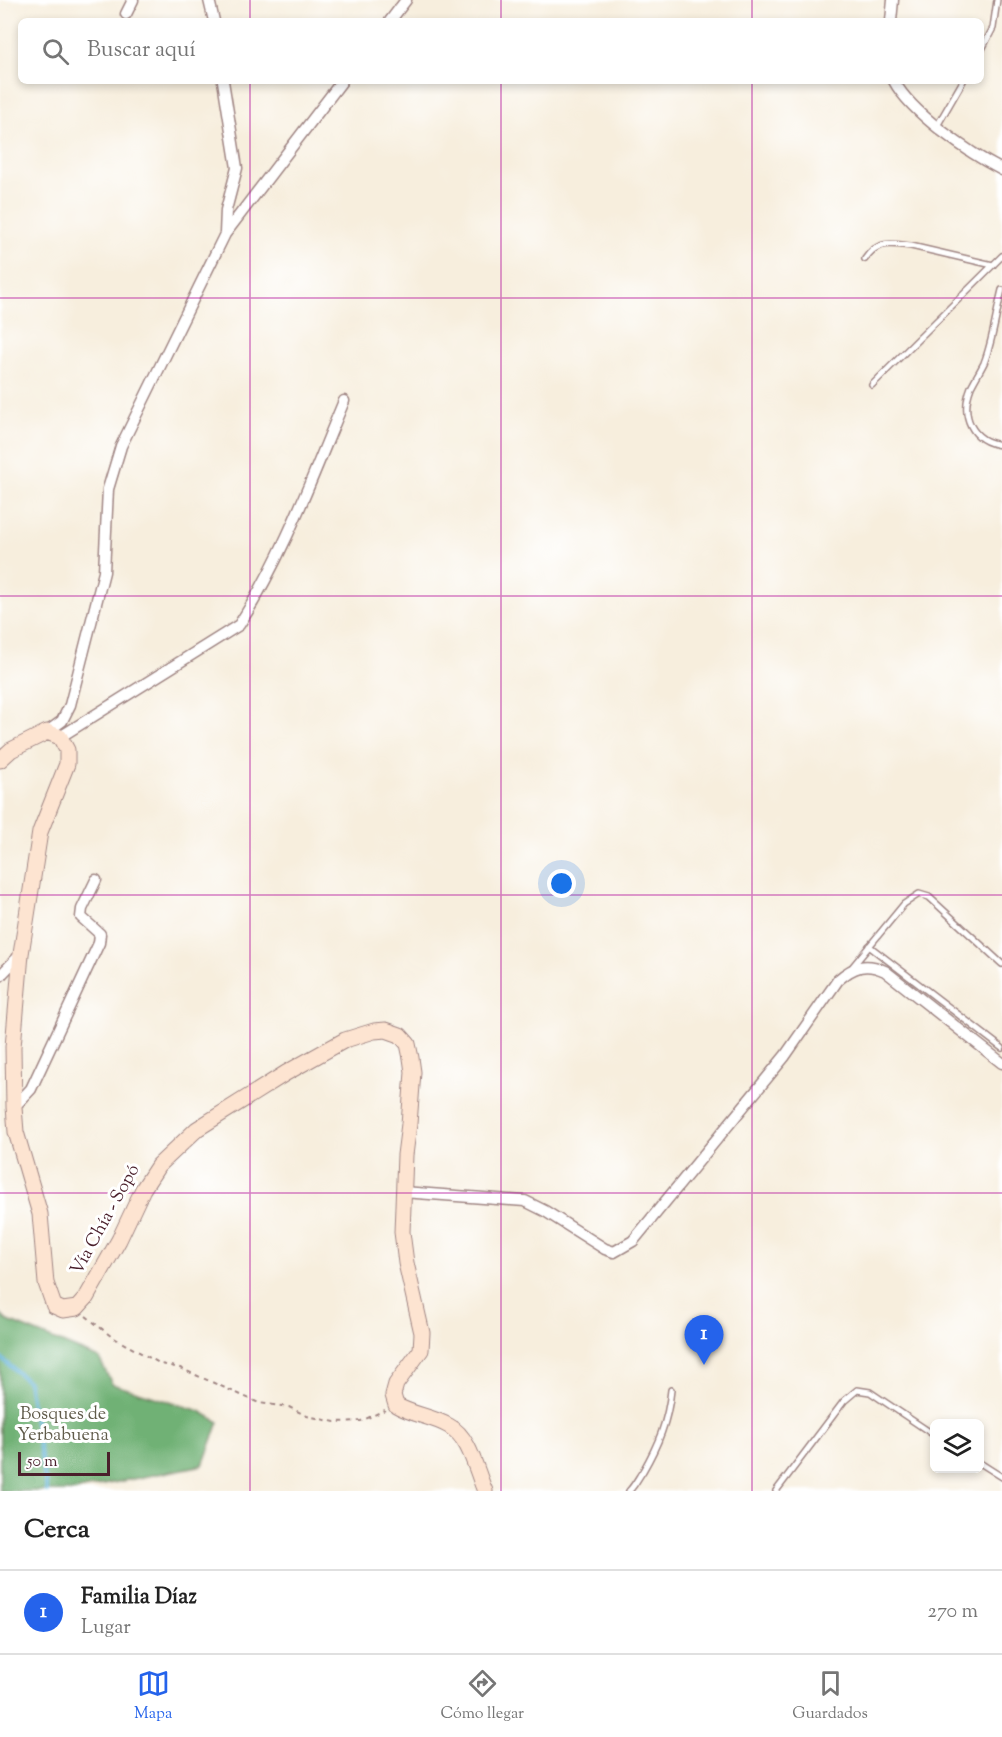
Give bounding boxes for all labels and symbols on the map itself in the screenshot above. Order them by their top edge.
your location [547,869,576,898]
street label: Vía Chía - Sopó [65,1160,147,1280]
pin: 1 [684,1316,724,1365]
park label: Bosques de Yerbabuena [17,1402,109,1449]
scale bar [18,1449,110,1476]

